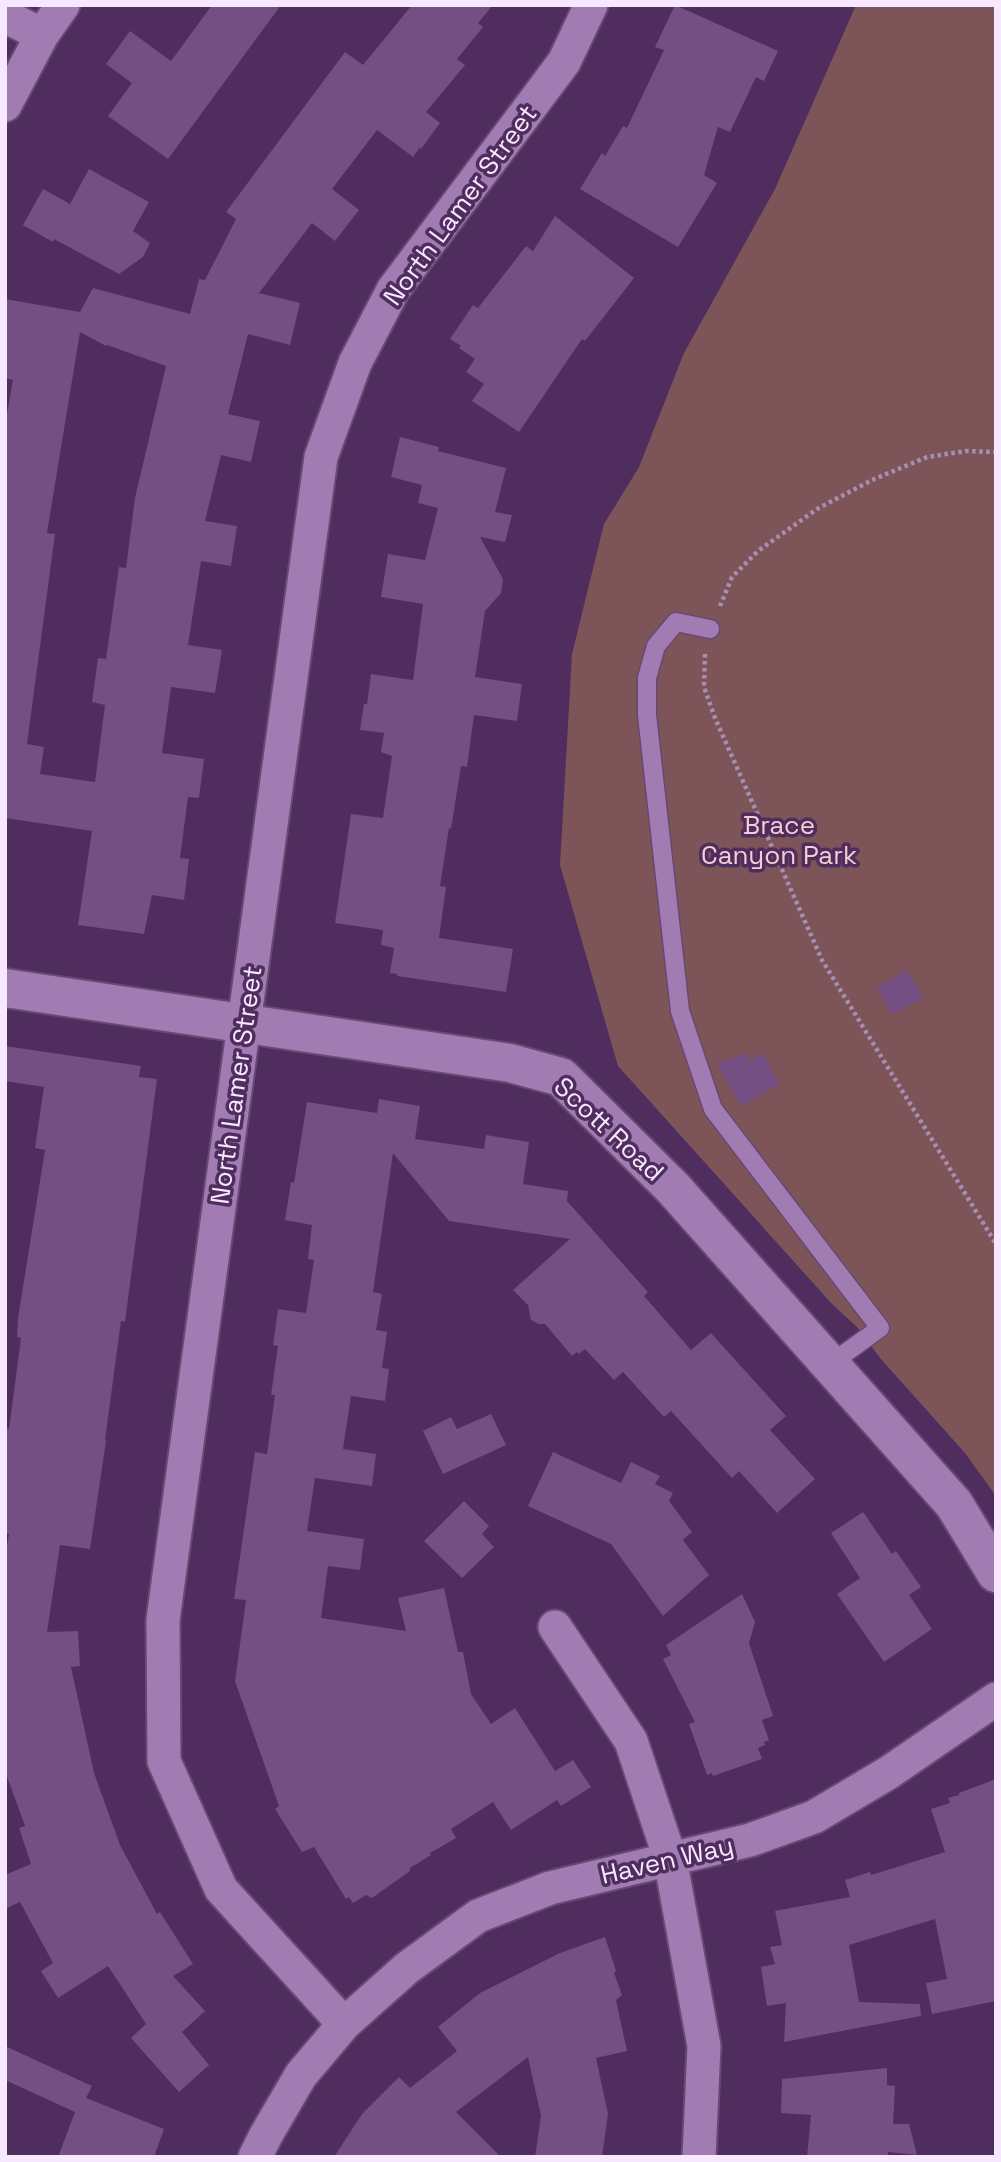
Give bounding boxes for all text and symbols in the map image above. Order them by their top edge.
street label: North Lamer Street [376,98,544,312]
park label: Brace Canyon Park [701,808,857,872]
street label: North Lamer Street [202,964,270,1206]
street label: Scott Road [547,1069,671,1189]
street label: Haven Way [597,1828,737,1892]

